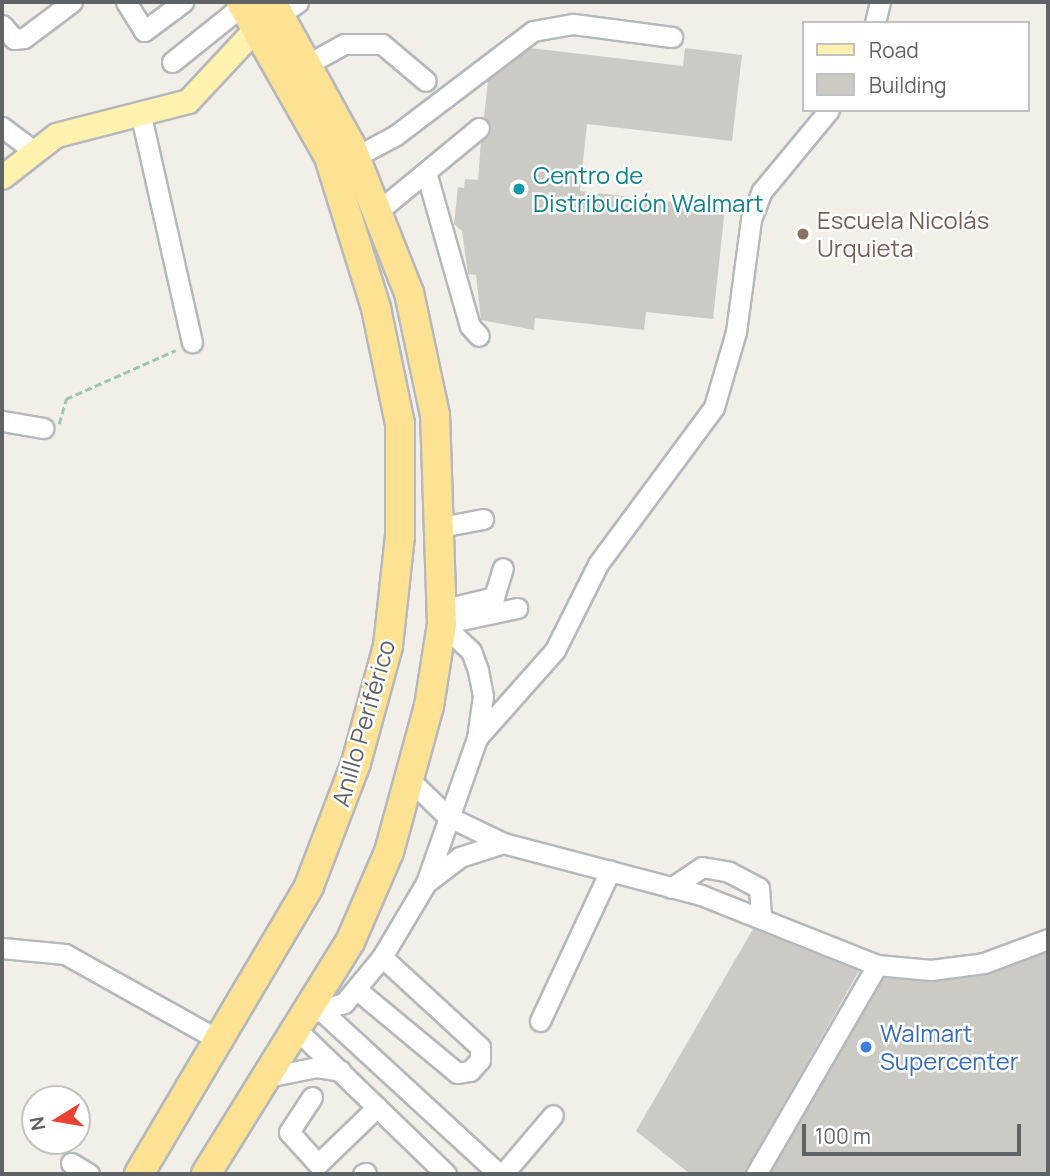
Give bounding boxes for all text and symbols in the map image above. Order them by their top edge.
legend [802,21,1029,112]
text: Road [869,36,919,64]
text: Building [869,71,946,99]
place label: Centro de Distribución Walmart [533,161,764,217]
marker: Centro de Distribución Walmart [511,181,527,197]
place label: Escuela Nicolás Urquieta [817,206,989,262]
marker: Escuela Nicolás Urquieta [795,226,811,242]
street label: Anillo Periférico [325,636,401,810]
place label: Walmart Supercenter [880,1019,1018,1075]
marker: Walmart Supercenter [858,1039,874,1055]
north arrow [21,1085,91,1155]
scale bar [805,1110,1024,1154]
text: N [23,1114,51,1133]
text: 100 m [815,1122,871,1150]

